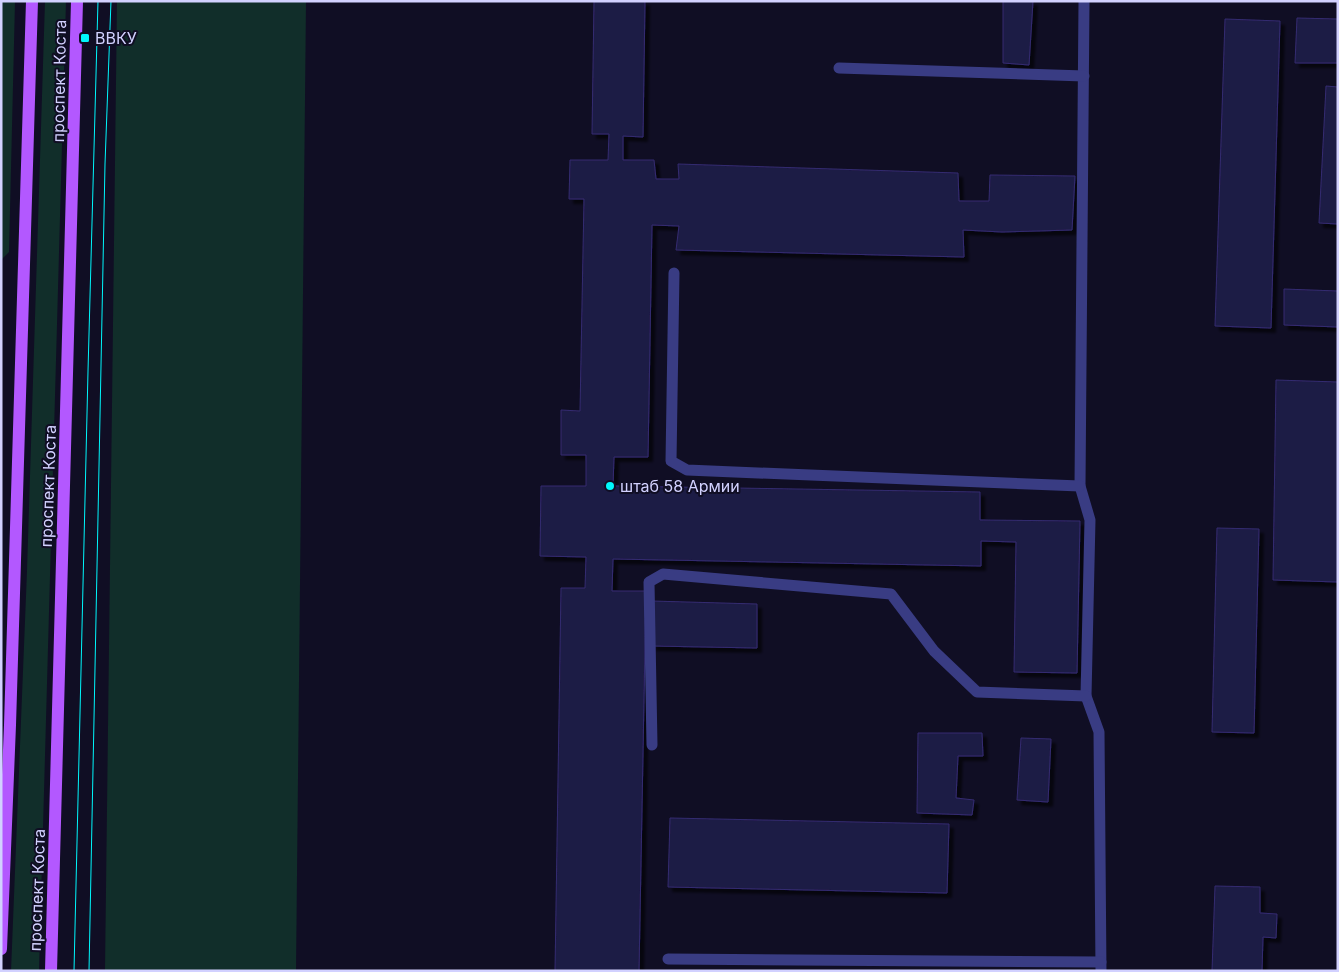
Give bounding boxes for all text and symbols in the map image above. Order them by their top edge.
street label: проспект Коста [48,20,70,142]
place label: ВВКУ [95,28,137,48]
marker: ВВКУ [79,32,91,44]
street label: проспект Коста [36,424,60,548]
place label: штаб 58 Армии [620,476,740,496]
marker: штаб 58 Армии [604,480,616,492]
street label: проспект Коста [25,828,49,952]

